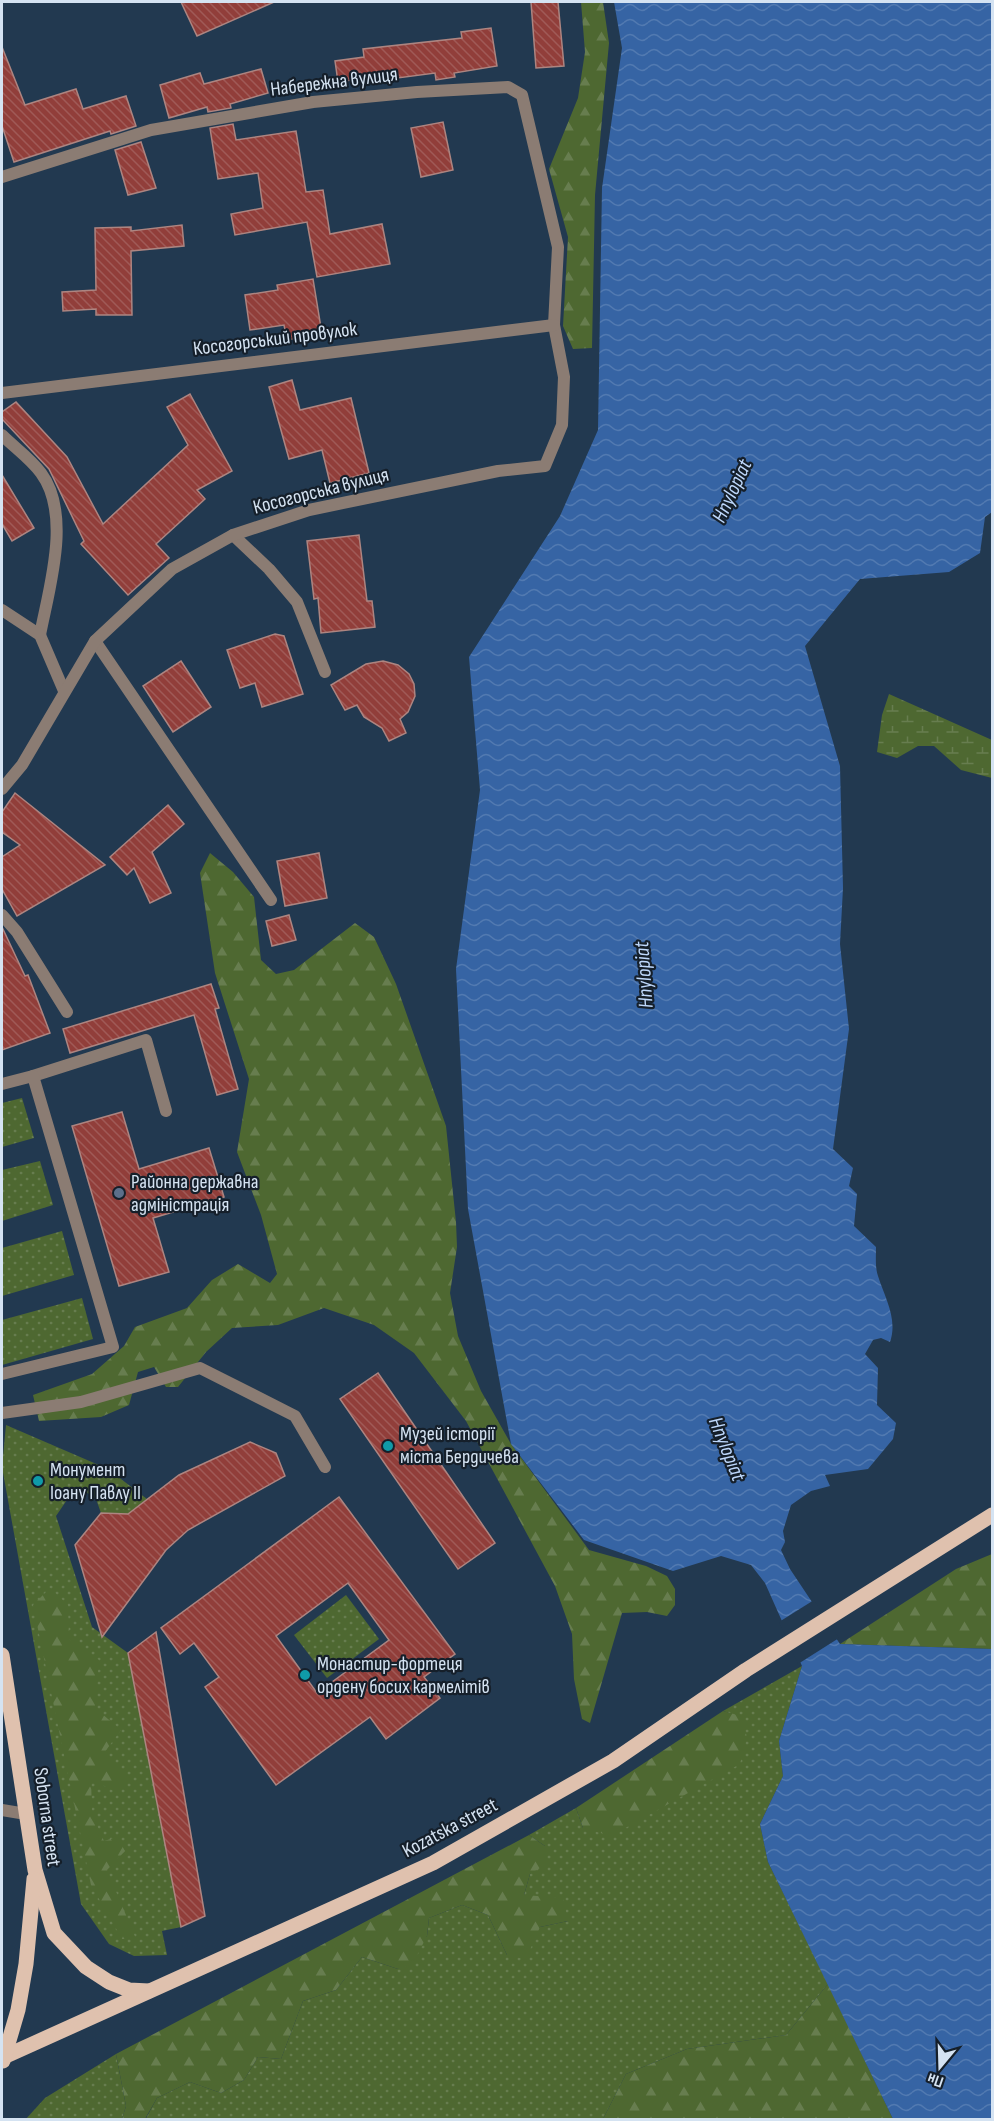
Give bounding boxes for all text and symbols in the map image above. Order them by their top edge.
street label: Набережна вулиця [269,62,399,102]
street label: Косогорський провулок [192,317,359,361]
water label: Hnylopiat [707,455,758,526]
street label: Косогорська вулиця [251,463,391,519]
water label: Hnylopiat [629,940,659,1009]
place label: Районна державна адміністрація [131,1170,259,1217]
marker: Районна державна адміністрація [112,1186,126,1200]
water label: Hnylopiat [703,1413,751,1485]
place label: Музей історії міста Бердичева [400,1422,519,1469]
marker: Музей історії міста Бердичева [381,1439,395,1453]
place label: Монумент Іоану Павлу ІІ [50,1458,141,1505]
marker: Монумент Іоану Павлу ІІ [31,1474,45,1488]
place label: Монастир-фортеця ордену босих кармелітів [317,1652,490,1699]
marker: Монастир-фортеця ордену босих кармелітів [298,1668,312,1682]
street label: Soborna street [28,1766,66,1868]
street label: Kozatska street [398,1793,502,1863]
north arrow [910,2037,970,2097]
text: Пн [925,2068,946,2091]

